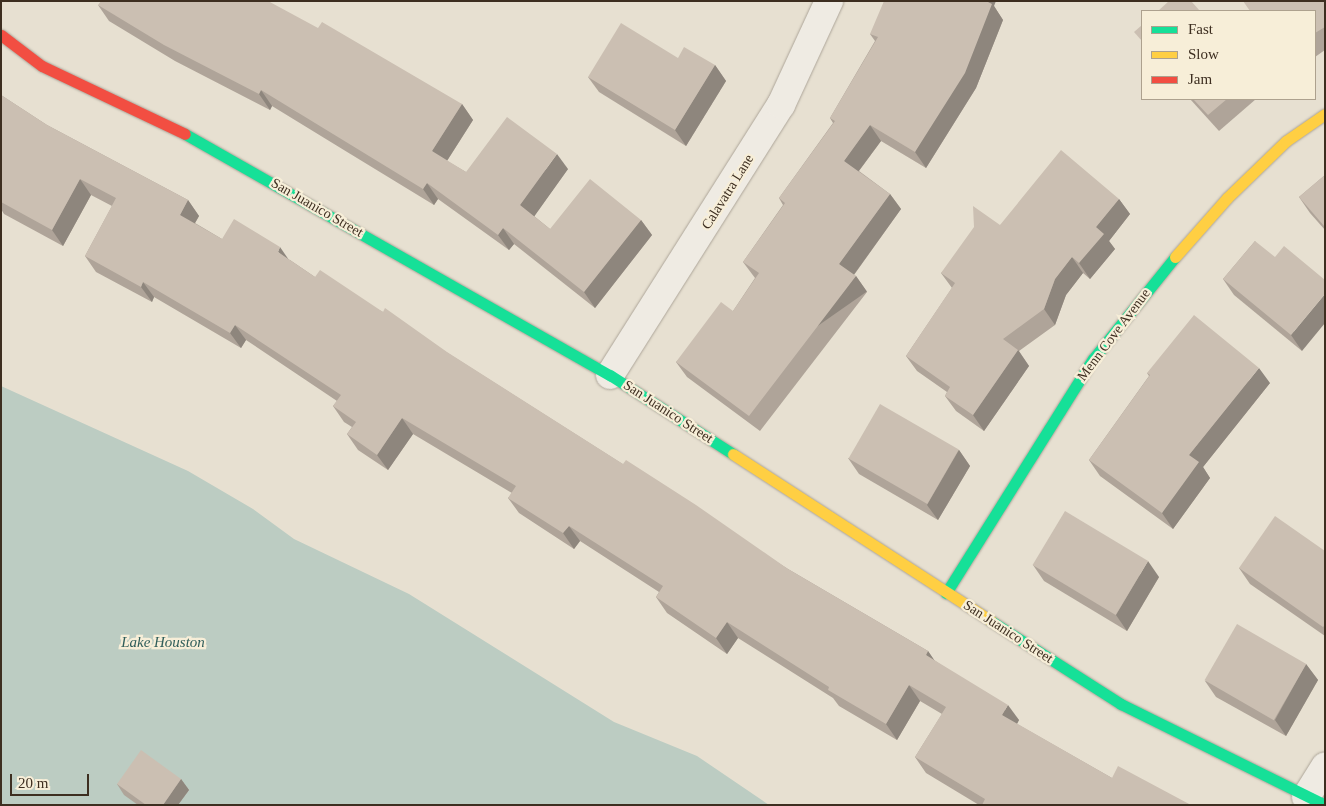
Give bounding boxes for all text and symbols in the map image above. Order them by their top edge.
legend [1141,10,1316,100]
text: Fast [1188,21,1213,37]
text: Slow [1188,46,1219,62]
text: Jam [1188,71,1212,87]
street label: Calavatra Lane [698,151,758,233]
street label: San Juanico Street [268,175,366,241]
street label: Menn Cove Avenue [1074,285,1154,385]
street label: San Juanico Street [620,377,716,447]
street label: San Juanico Street [960,597,1056,667]
water label: Lake Houston [121,634,205,652]
scale bar [12,764,91,796]
text: 20 m [18,775,48,791]

